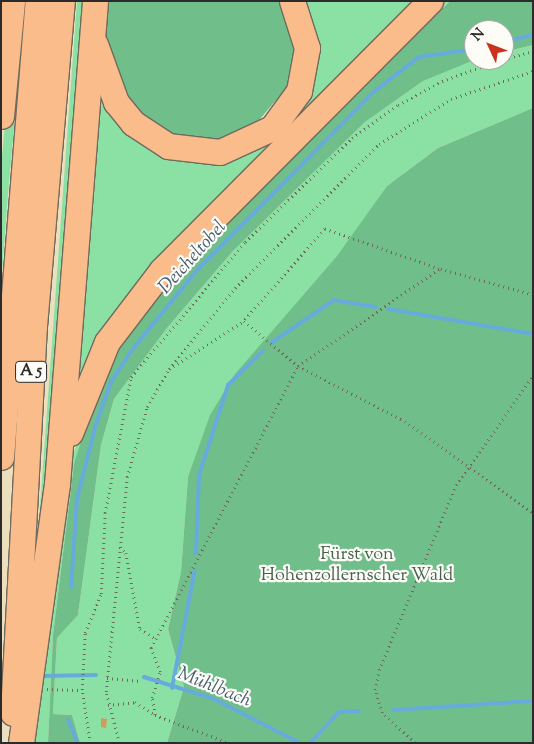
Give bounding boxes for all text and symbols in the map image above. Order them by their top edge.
north arrow [464,20,514,70]
text: N [468,25,490,46]
water label: Deicheltobel [154,217,232,299]
road number: A 5 [15,358,47,386]
park label: Fürst von Hohenzollernscher Wald [261,545,453,588]
water label: Mühlbach [174,663,254,713]

